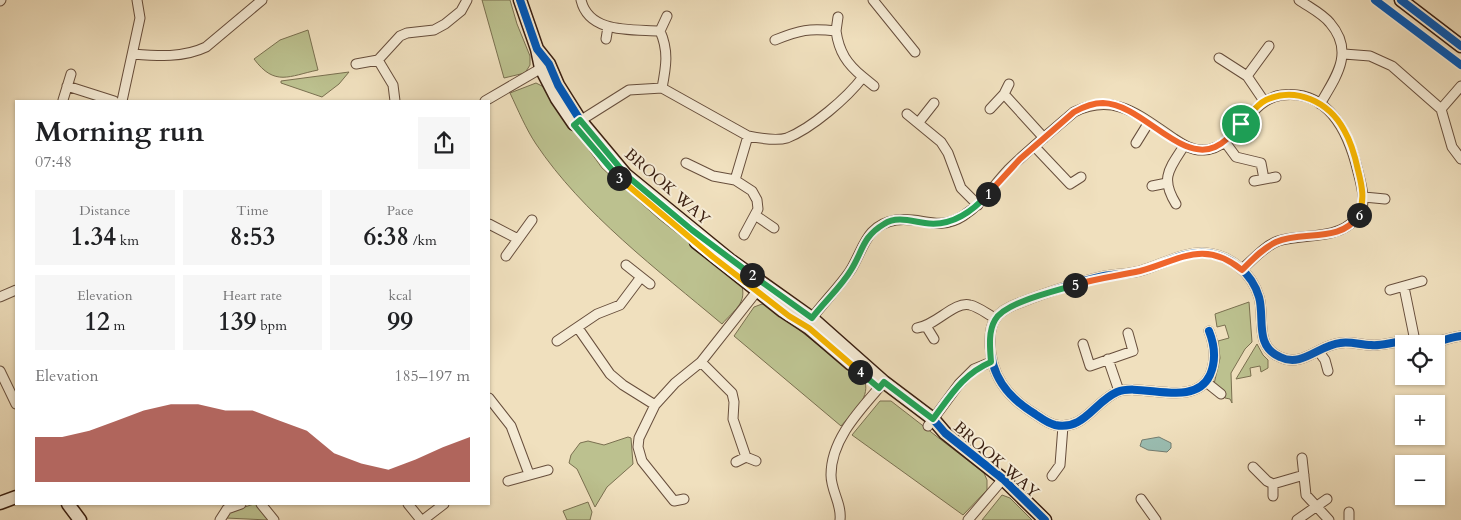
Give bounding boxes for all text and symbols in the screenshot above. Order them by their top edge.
pin [1220,103,1262,145]
icon: arrive [1227,110,1255,138]
text: Morning run [35,113,204,151]
button: share [418,117,470,169]
street label: BROOK WAY [620,143,715,230]
text: 07:48 [35,151,72,173]
pin: 3 [606,166,632,190]
text: 3 [616,169,623,188]
pin: 1 [976,182,1000,206]
text: 1 [985,185,992,204]
text: Distance [79,201,130,220]
text: Time [236,201,269,220]
text: Pace [387,201,414,220]
pin: 6 [1346,202,1372,228]
text: 6 [1356,206,1363,225]
text: 1.34 [70,220,116,254]
text: 8:53 [230,220,275,254]
text: 6:38 [364,220,409,254]
text: km [116,231,139,250]
text: /km [409,231,437,250]
pin: 2 [740,262,764,288]
text: 2 [749,266,756,285]
pin: 5 [1062,272,1088,298]
text: 5 [1072,276,1079,295]
text: Elevation [77,286,133,305]
text: Heart rate [223,286,282,305]
text: kcal [388,286,412,305]
text: 12 [84,305,110,339]
text: 139 [218,305,256,339]
text: 99 [387,305,413,339]
text: m [110,316,125,335]
text: bpm [256,316,287,335]
map controls [1395,335,1445,505]
button: locate [1395,335,1445,385]
pin: 4 [848,360,872,384]
text: 4 [857,363,864,382]
text: Elevation [35,365,99,387]
text: 185–197 m [394,365,470,387]
button: + [1395,395,1445,445]
street label: BROOK WAY [949,416,1044,503]
button: − [1395,455,1445,505]

